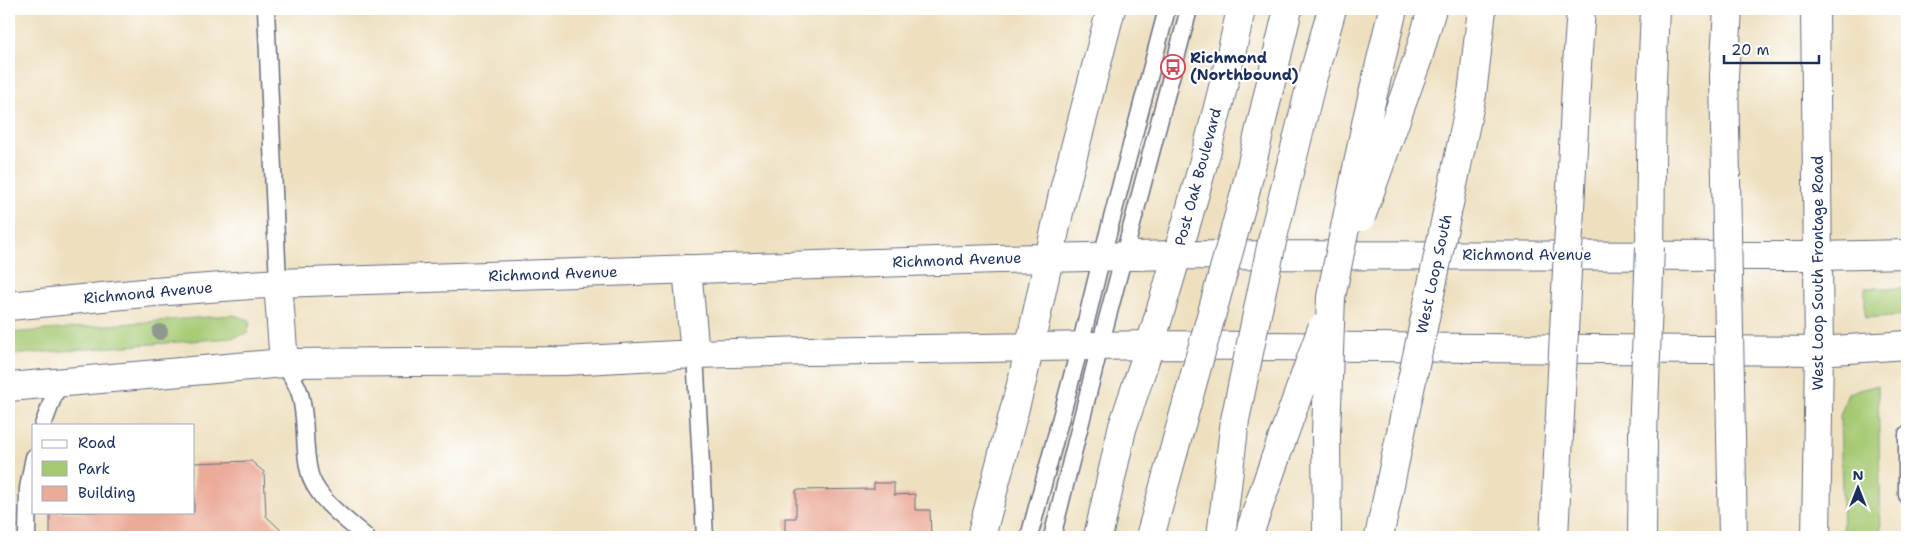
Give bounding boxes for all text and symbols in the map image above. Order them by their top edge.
scale bar [1724,32,1818,64]
text: 20 m [1731,40,1770,60]
place label: Richmond (Northbound) [1190,48,1299,85]
bus stop icon: Richmond (Northbound) [1160,54,1186,80]
street label: Post Oak Boulevard [1170,105,1226,248]
street label: West Loop South Frontage Road [1808,155,1828,391]
street label: West Loop South [1412,212,1456,336]
street label: Richmond Avenue [1462,245,1592,265]
street label: Richmond Avenue [892,248,1022,272]
street label: Richmond Avenue [488,262,618,286]
street label: Richmond Avenue [83,277,213,309]
legend [32,424,195,514]
text: Road [78,433,116,453]
text: Park [78,459,110,479]
north arrow [1834,464,1884,514]
text: N [1852,466,1864,484]
text: Building [78,483,135,503]

